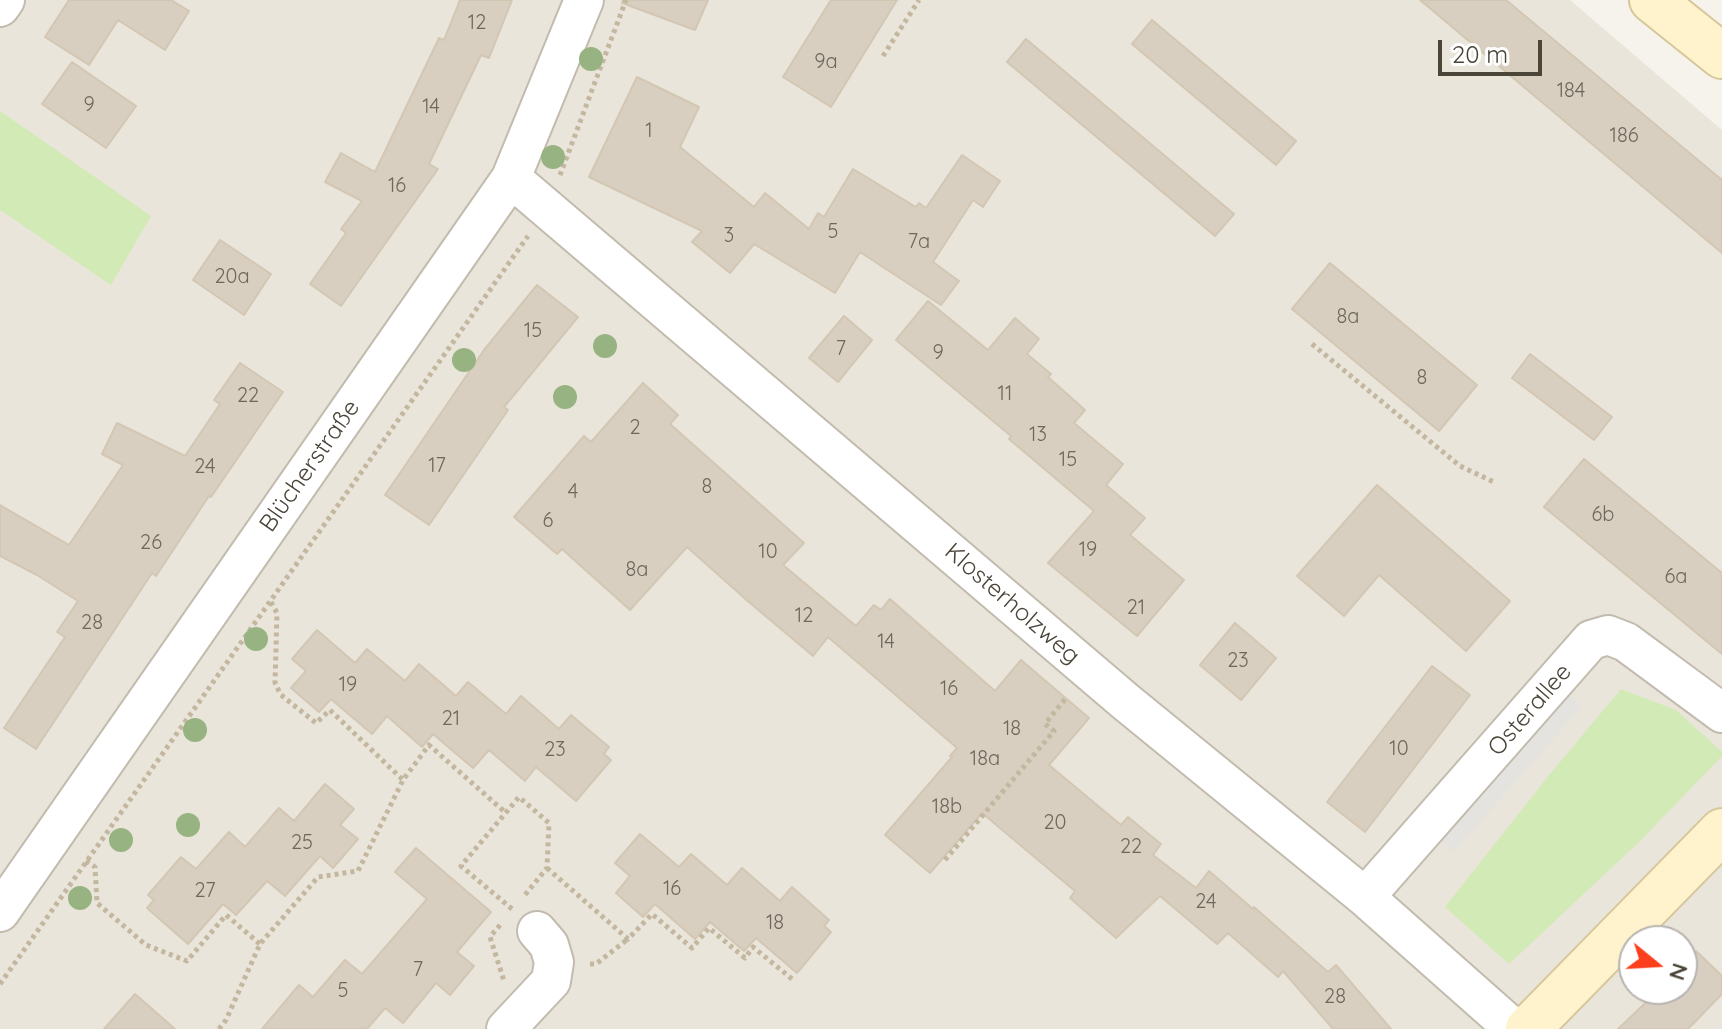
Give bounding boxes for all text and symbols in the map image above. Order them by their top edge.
house number: 12 [468,11,486,35]
scale bar [1442,24,1546,74]
text: 20 m [1452,39,1508,69]
house number: 9a [814,50,838,74]
house number: 184 [1557,79,1585,103]
house number: 9 [83,93,95,117]
house number: 14 [422,95,440,119]
house number: 1 [645,119,653,143]
house number: 186 [1610,124,1638,148]
house number: 16 [388,174,406,198]
house number: 5 [828,220,838,244]
house number: 3 [724,224,734,248]
house number: 7a [908,230,930,254]
house number: 20a [214,265,250,289]
house number: 8a [1337,305,1359,329]
house number: 15 [524,319,542,343]
house number: 7 [836,337,846,361]
house number: 9 [932,341,944,365]
house number: 8 [1417,366,1427,390]
house number: 11 [998,382,1012,406]
house number: 22 [237,384,259,408]
street label: Blücherstraße [254,394,366,538]
house number: 2 [629,416,641,440]
house number: 13 [1029,423,1047,447]
house number: 15 [1059,448,1077,472]
house number: 17 [428,454,446,478]
house number: 24 [194,455,216,479]
house number: 8 [702,475,712,499]
house number: 4 [568,480,578,504]
house number: 6b [1592,503,1614,527]
house number: 6 [543,509,553,533]
house number: 26 [140,531,162,555]
street label: Klosterholzweg [939,537,1085,671]
house number: 19 [1079,538,1097,562]
house number: 10 [758,540,778,564]
house number: 8a [626,558,648,582]
house number: 6a [1665,565,1687,589]
house number: 21 [1127,596,1145,620]
house number: 12 [795,604,813,628]
house number: 28 [81,611,103,635]
house number: 14 [877,630,895,654]
house number: 23 [1227,649,1249,673]
street label: Osterallee [1482,658,1578,762]
house number: 19 [339,673,357,697]
house number: 16 [940,677,958,701]
house number: 21 [442,707,460,731]
house number: 18 [1003,717,1021,741]
house number: 10 [1389,737,1409,761]
house number: 23 [544,738,566,762]
house number: 18a [970,747,1000,771]
house number: 18b [932,795,962,819]
house number: 20 [1044,811,1066,835]
house number: 25 [291,831,313,855]
house number: 22 [1120,835,1142,859]
house number: 16 [663,877,681,901]
house number: 27 [195,879,215,903]
house number: 24 [1195,890,1217,914]
house number: 18 [766,911,784,935]
north arrow [1618,925,1698,1005]
house number: 7 [413,958,423,982]
text: N [1663,960,1695,984]
house number: 5 [338,979,348,1003]
house number: 28 [1324,985,1346,1009]

